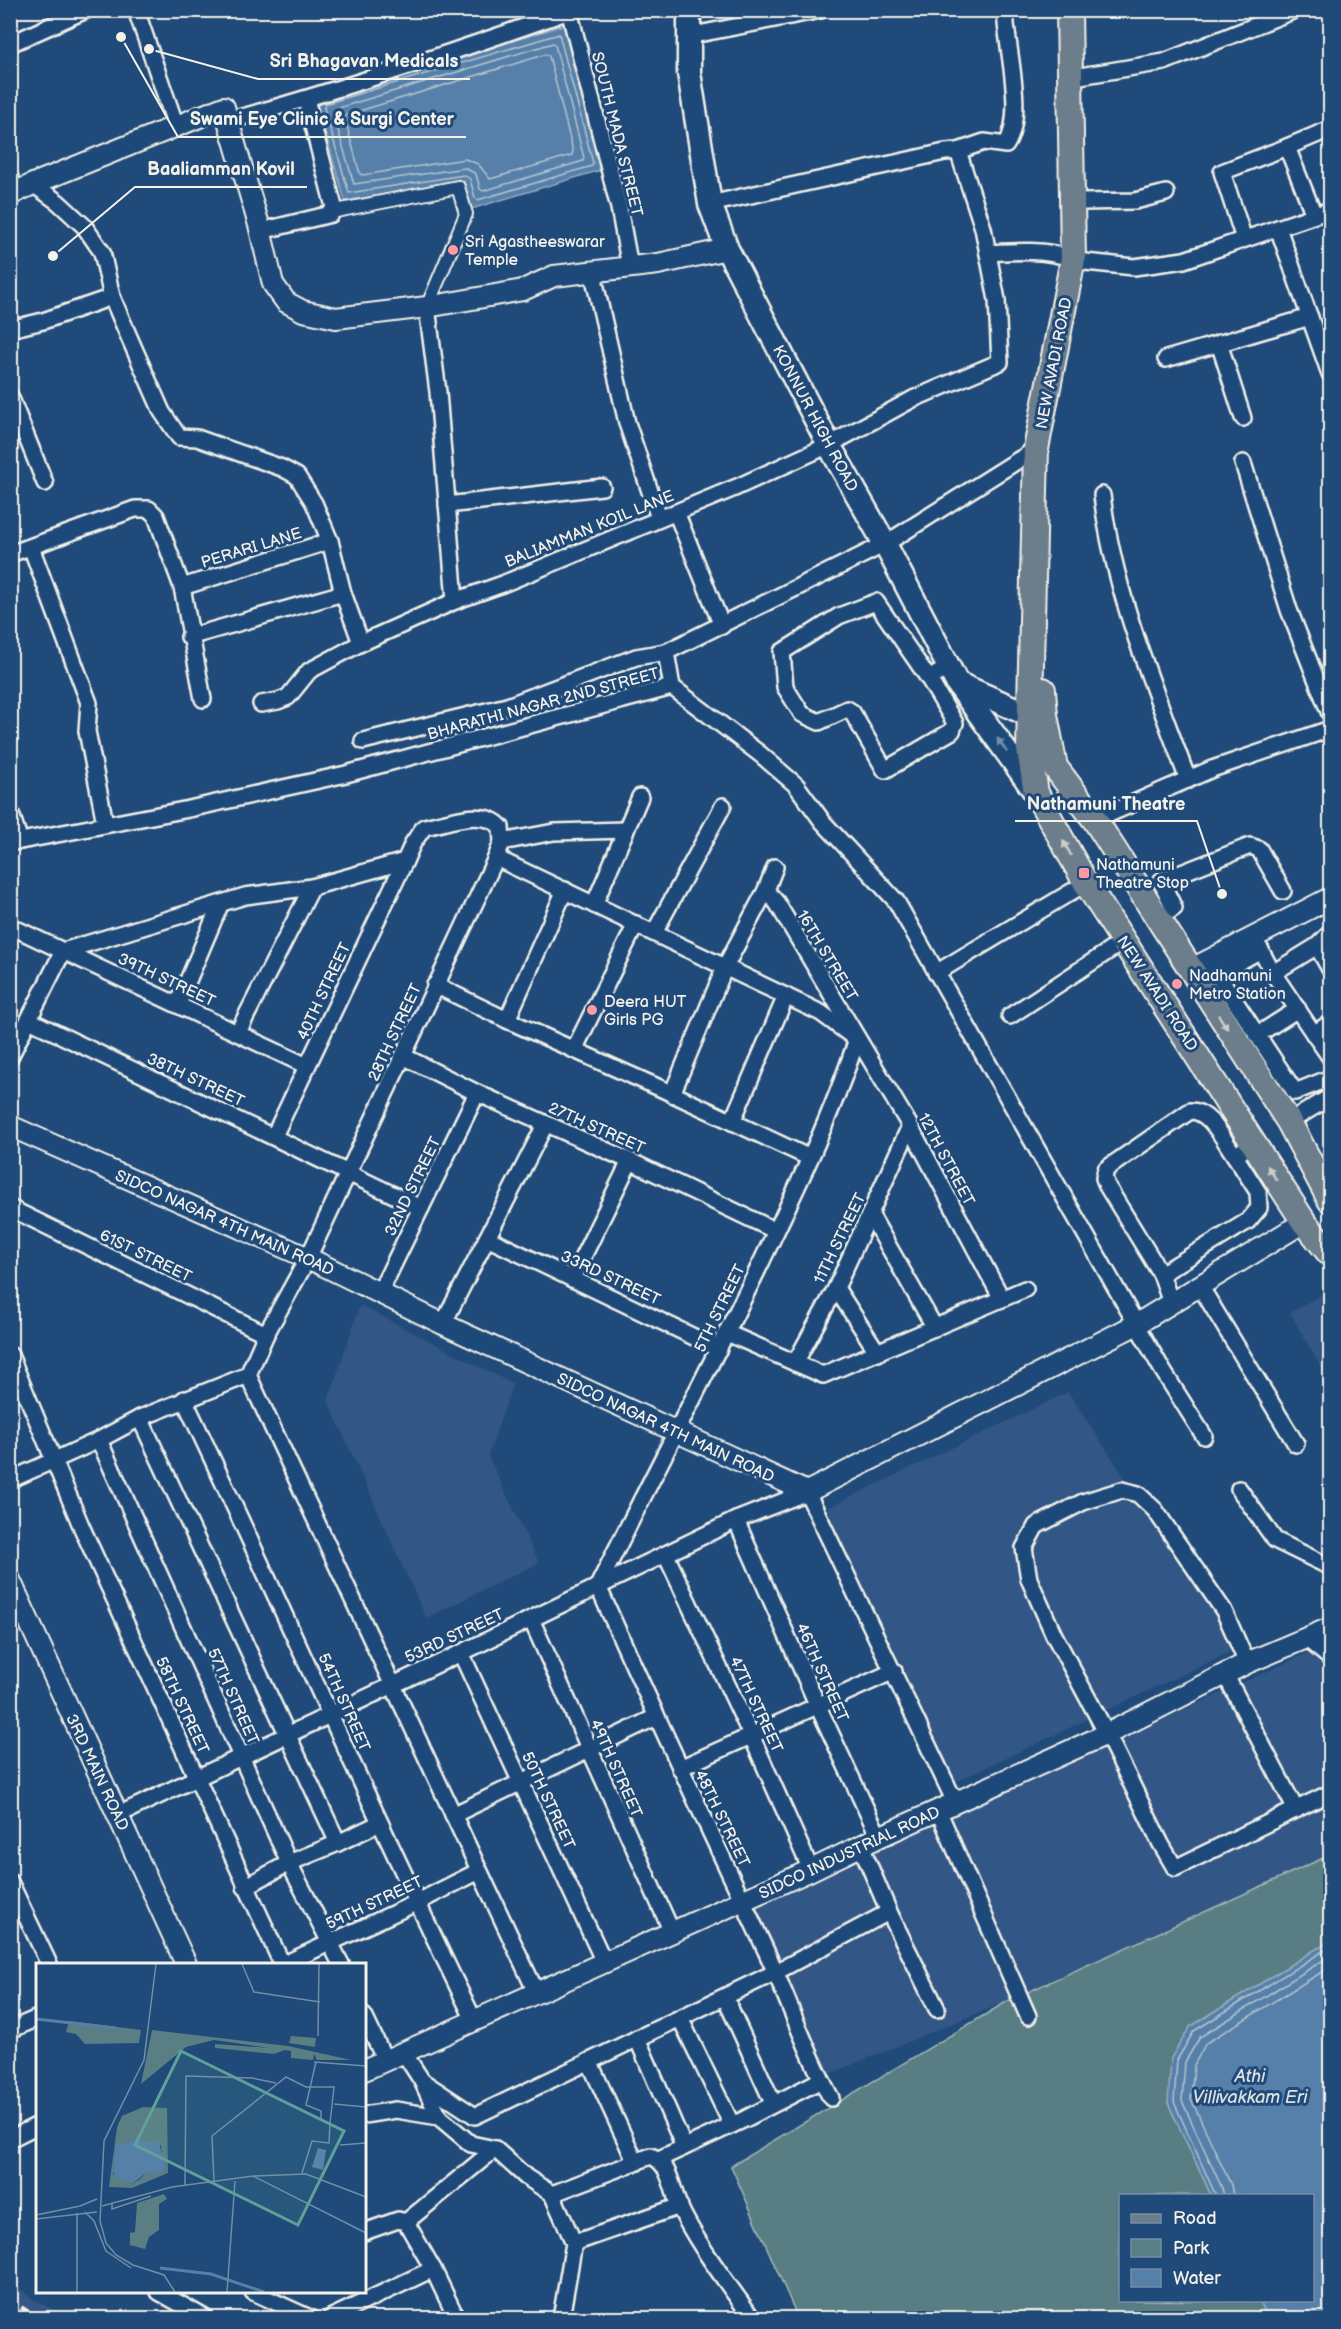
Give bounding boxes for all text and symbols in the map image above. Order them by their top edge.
callout: Sri Bhagavan Medicals [258,43,470,79]
street label: SOUTH MADA STREET [587,50,646,219]
text: Sri Bhagavan Medicals [270,51,458,72]
callout: Swami Eye Clinic & Surgi Center [178,101,466,137]
text: Swami Eye Clinic & Surgi Center [190,109,455,130]
callout: Baaliamman Kovil [135,151,307,187]
text: Baaliamman Kovil [147,159,295,180]
place label: Sri Agastheeswarar Temple [465,233,605,270]
marker: Sri Agastheeswarar Temple [446,243,460,257]
street label: NEW AVADI ROAD [1032,296,1077,431]
street label: KONNUR HIGH ROAD [768,342,861,495]
street label: BALIAMMAN KOIL LANE [502,487,677,572]
street label: PERARI LANE [199,524,304,573]
street label: BHARATHI NAGAR 2ND STREET [425,664,662,745]
one-way arrow [996,737,1008,753]
callout: Nathamuni Theatre [1015,785,1197,821]
text: Nathamuni Theatre [1027,794,1185,815]
one-way arrow [1062,839,1072,856]
place label: Nathamuni Theatre Stop [1096,856,1189,893]
marker: Nathamuni Theatre Stop [1077,866,1091,880]
street label: 16TH STREET [792,907,861,1005]
street label: NEW AVADI ROAD [1112,933,1201,1055]
street label: 40TH STREET [293,939,355,1043]
street label: 39TH STREET [115,949,219,1011]
place label: Nadhamuni Metro Station [1189,967,1286,1004]
marker: Nadhamuni Metro Station [1170,977,1184,991]
street label: 28TH STREET [365,981,426,1084]
place label: Deera HUT Girls PG [604,993,687,1030]
marker: Deera HUT Girls PG [585,1003,599,1017]
one-way arrow [1218,1013,1229,1030]
street label: 38TH STREET [144,1049,248,1111]
street label: 27TH STREET [545,1099,648,1158]
street label: 12TH STREET [913,1110,978,1210]
street label: 32ND STREET [381,1134,446,1239]
one-way arrow [1267,1165,1278,1181]
street label: SIDCO NAGAR 4TH MAIN ROAD [112,1166,337,1280]
street label: 11TH STREET [810,1190,871,1287]
street label: 61ST STREET [96,1226,195,1287]
street label: 33RD STREET [557,1247,664,1310]
street label: 5TH STREET [691,1261,750,1356]
street label: SIDCO NAGAR 4TH MAIN ROAD [554,1370,777,1487]
street label: 53RD STREET [402,1605,508,1668]
street label: 46TH STREET [791,1620,852,1725]
street label: 57TH STREET [203,1645,262,1748]
street label: 54TH STREET [314,1651,374,1755]
street label: 47TH STREET [725,1653,786,1756]
street label: 58TH STREET [151,1654,213,1758]
street label: 3RD MAIN ROAD [61,1711,132,1834]
street label: 49TH STREET [586,1717,646,1821]
street label: 50TH STREET [517,1749,579,1853]
street label: 48TH STREET [690,1767,753,1871]
street label: SIDCO INDUSTRIAL ROAD [756,1803,943,1904]
street label: 59TH STREET [323,1872,426,1934]
inset map [36,1963,366,2293]
water label: Athi Villivakkam Eri [1193,2066,1308,2108]
legend [1119,2194,1314,2302]
text: Road [1173,2208,1217,2229]
text: Park [1173,2238,1209,2259]
text: Water [1173,2268,1221,2289]

